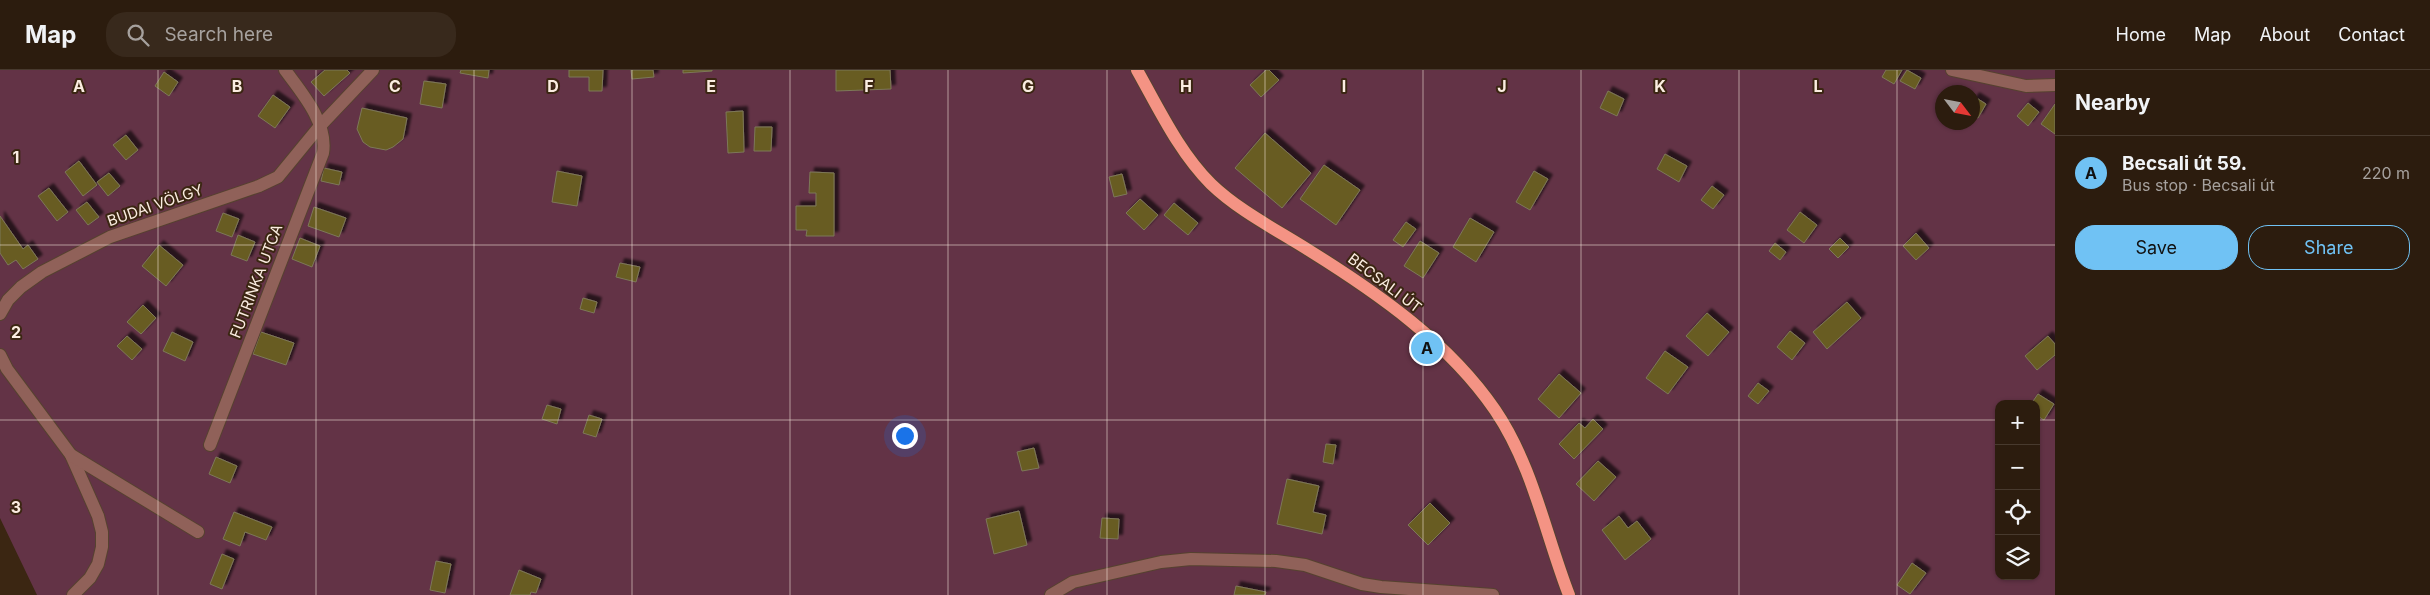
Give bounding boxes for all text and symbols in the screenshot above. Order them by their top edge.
search box [106,12,456,57]
text: Map [25,20,76,49]
icon: search [124,21,152,49]
text: Search here [164,23,273,46]
text: Home [2116,24,2166,45]
text: Map [2194,24,2231,45]
text: About [2259,24,2310,45]
text: Contact [2338,24,2405,45]
text: A [73,76,85,96]
text: B [232,76,242,96]
text: C [389,76,401,96]
text: D [547,76,559,96]
text: E [706,76,716,96]
text: F [864,76,874,96]
text: G [1022,76,1034,96]
text: H [1180,76,1192,96]
text: I [1342,76,1346,96]
text: J [1497,76,1507,96]
text: K [1654,76,1666,96]
text: L [1813,76,1823,96]
north arrow [1935,85,1980,130]
text: Nearby [2075,90,2150,115]
text: 1 [13,147,19,167]
text: Becsali út 59. [2122,152,2247,175]
text: A [2085,163,2097,183]
text: 220 m [2362,163,2410,183]
text: Bus stop · Becsali út [2122,175,2275,195]
street label: BUDAI VÖLGY [104,180,206,230]
street label: FUTRINKA UTCA [225,221,287,341]
button: Save [2075,225,2238,270]
button: Share [2248,225,2410,270]
street label: BECSALI ÚT [1344,249,1426,317]
text: 2 [11,322,21,342]
pin: A [1411,329,1443,367]
map controls [1995,400,2040,580]
button: + [1995,400,2040,445]
your location [892,423,918,449]
button: − [1995,445,2040,490]
button: locate [1995,490,2040,535]
text: 3 [11,497,21,517]
button: layers [1995,535,2040,580]

